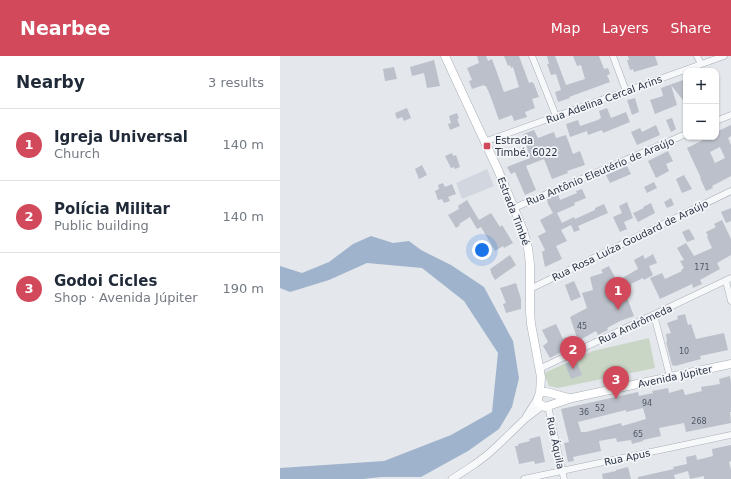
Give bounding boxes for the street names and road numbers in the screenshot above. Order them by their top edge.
street label: Rua Adelina Cercal Arins [545,73,664,126]
street label: Rua Antônio Eleutério de Araújo [525,135,676,208]
street label: Estrada Timbé [495,176,532,247]
street label: Rua Rosa Luíza Goudard de Araújo [550,198,710,283]
street label: Rua Andrômeda [597,303,674,346]
street label: Avenida Júpiter [637,363,714,390]
street label: Rua Áquila [545,416,567,470]
street label: Rua Apus [603,447,651,468]

